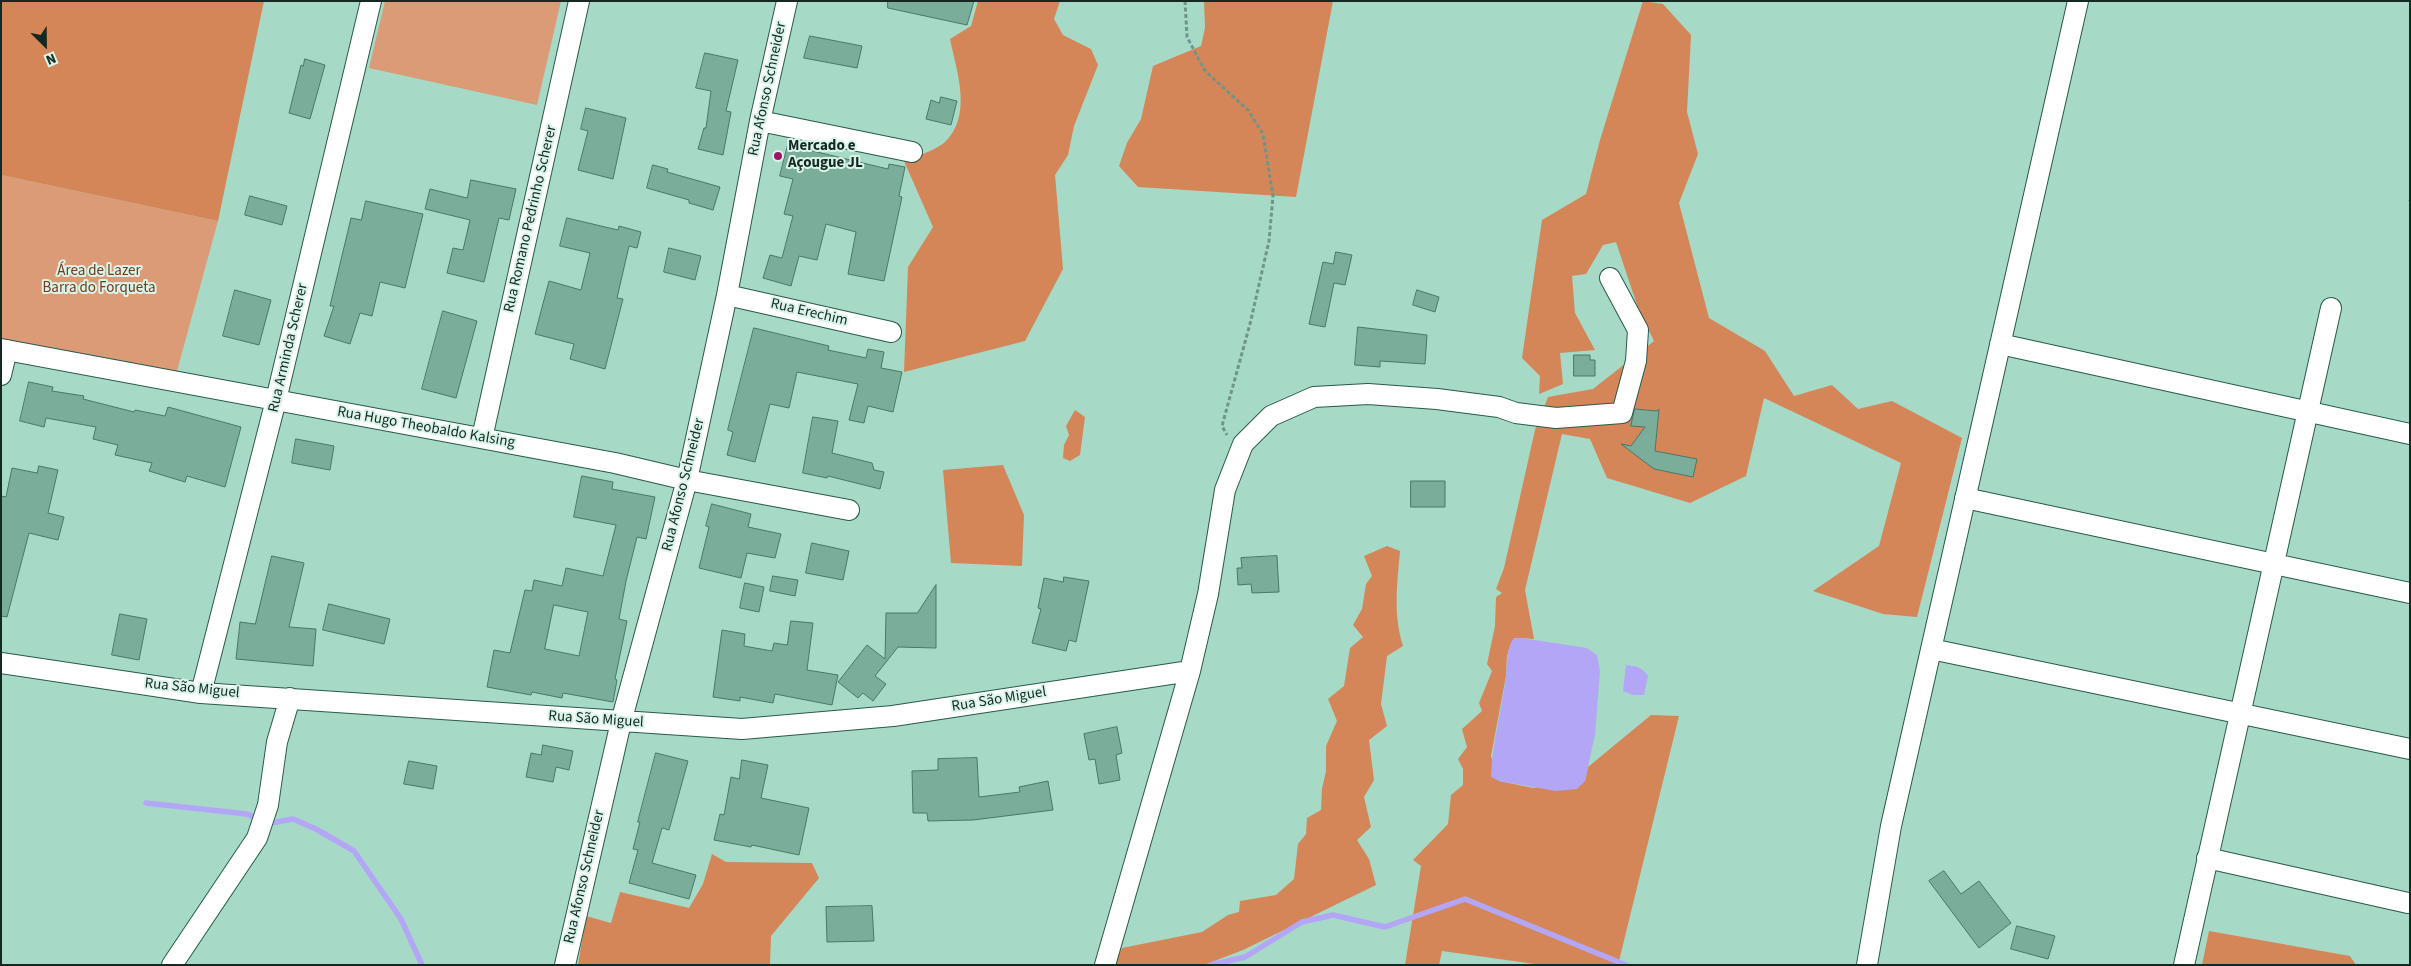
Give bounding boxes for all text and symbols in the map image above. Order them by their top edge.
north arrow [20,20,70,70]
street label: Rua Afonso Schneider [745,20,791,158]
text: N [43,48,59,70]
street label: Rua Romano Pedrinho Scherer [501,124,561,314]
place label: Mercado e Açougue JL [788,138,863,173]
marker: Mercado e Açougue JL [772,150,784,162]
park label: Área de Lazer Barra do Forqueta [43,263,155,298]
street label: Rua Arminda Scherer [265,282,313,414]
street label: Rua Erechim [769,295,849,331]
street label: Rua Hugo Theobaldo Kalsing [336,403,516,453]
street label: Rua Afonso Schneider [659,417,709,553]
street label: Rua São Miguel [144,675,240,703]
street label: Rua São Miguel [950,684,1048,716]
street label: Rua São Miguel [548,708,644,732]
street label: Rua Afonso Schneider [561,808,609,946]

